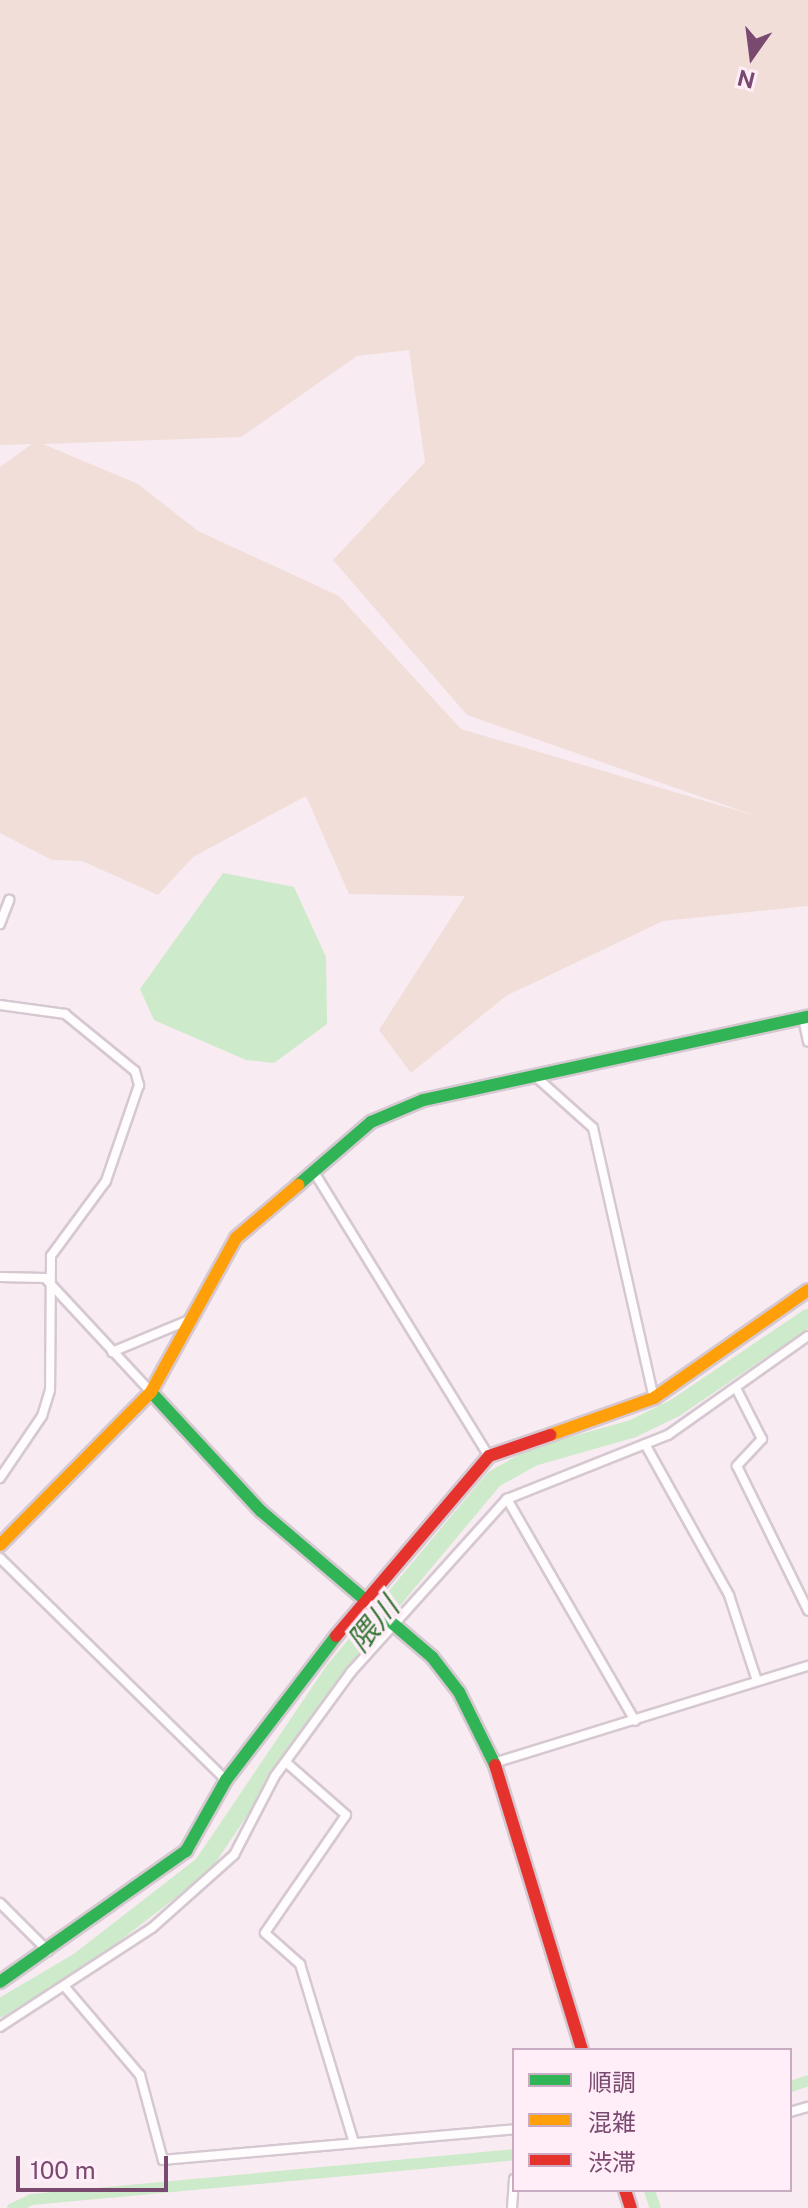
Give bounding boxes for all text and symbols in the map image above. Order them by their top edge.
north arrow [712,16,792,96]
text: N [735,65,758,94]
water label: 隈川 [340,1589,406,1659]
legend [512,2048,792,2192]
text: 順調 [588,2068,636,2096]
text: 混雑 [588,2108,636,2136]
scale bar [20,2140,172,2190]
text: 渋滞 [588,2148,636,2176]
text: 100 m [30,2156,96,2184]

